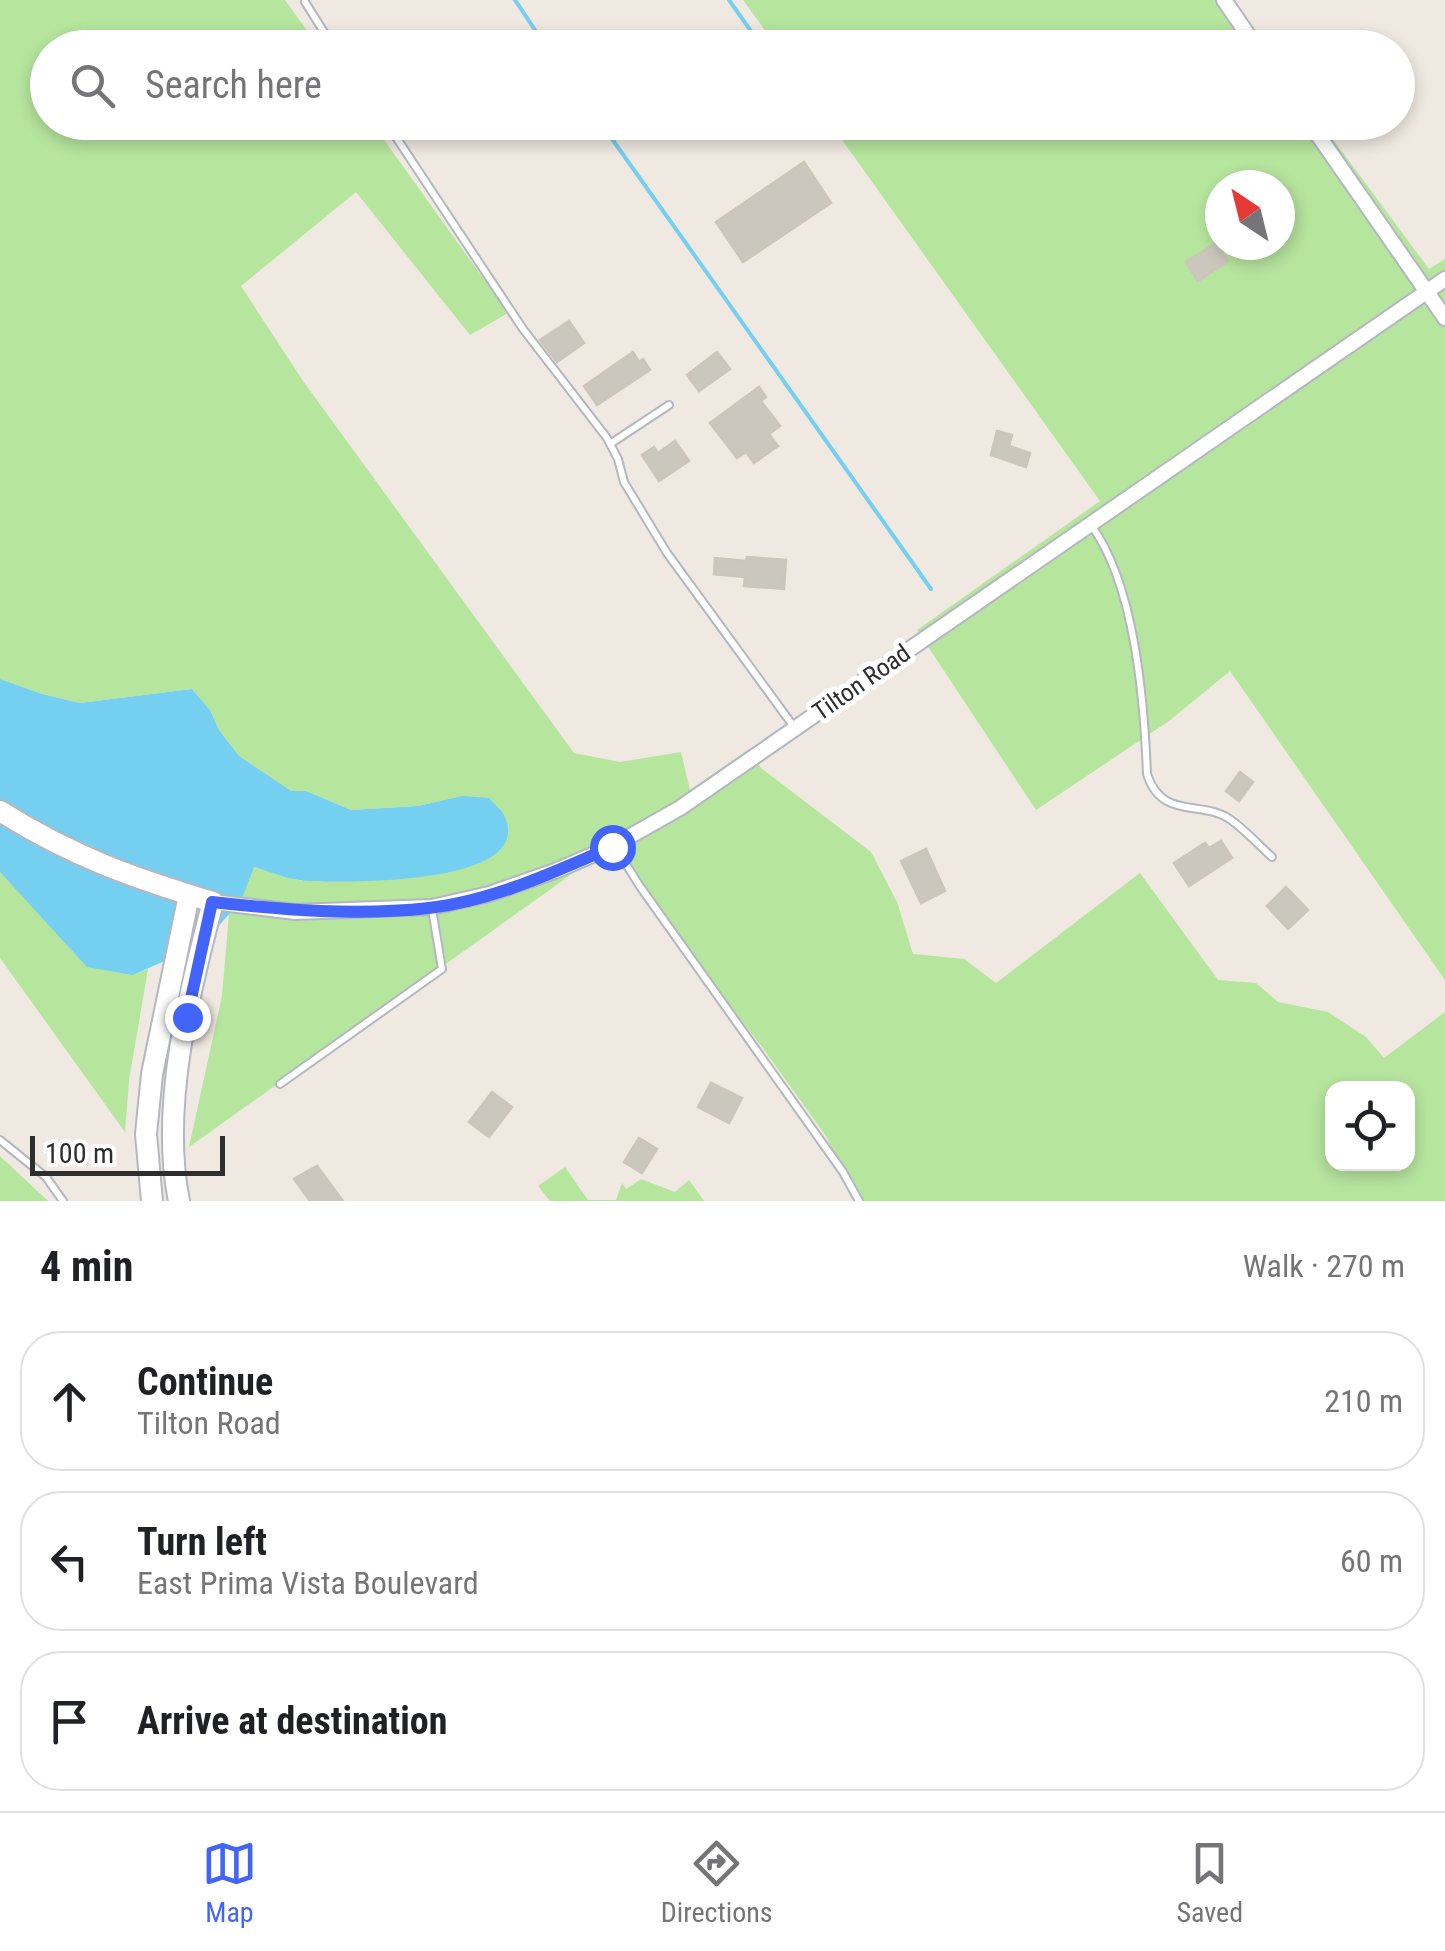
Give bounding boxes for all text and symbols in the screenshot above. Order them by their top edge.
search box [30,30,1415,140]
icon: search [65,58,120,113]
text: Search here [145,63,322,107]
north arrow [1205,170,1295,260]
street label: Tilton Road [807,638,916,726]
route start [590,825,636,871]
route end [165,995,211,1041]
map controls [1325,1081,1415,1171]
button: locate [1325,1081,1415,1171]
scale bar [30,1131,225,1176]
text: 100 m [45,1137,114,1170]
text: 4 min [40,1242,133,1291]
text: Walk · 270 m [1243,1247,1405,1285]
text: Continue [137,1360,273,1404]
icon: ahead [42,1374,97,1429]
text: 210 m [1324,1382,1403,1420]
text: Tilton Road [137,1404,281,1442]
text: Turn left [137,1520,267,1564]
icon: left [42,1534,97,1589]
text: 60 m [1340,1542,1403,1580]
text: East Prima Vista Boulevard [137,1564,479,1602]
icon: arrive [42,1694,97,1749]
text: Arrive at destination [137,1699,447,1743]
tab: Map [202,1836,257,1929]
tab: Directions [661,1836,773,1929]
tab: Saved [1176,1836,1243,1929]

